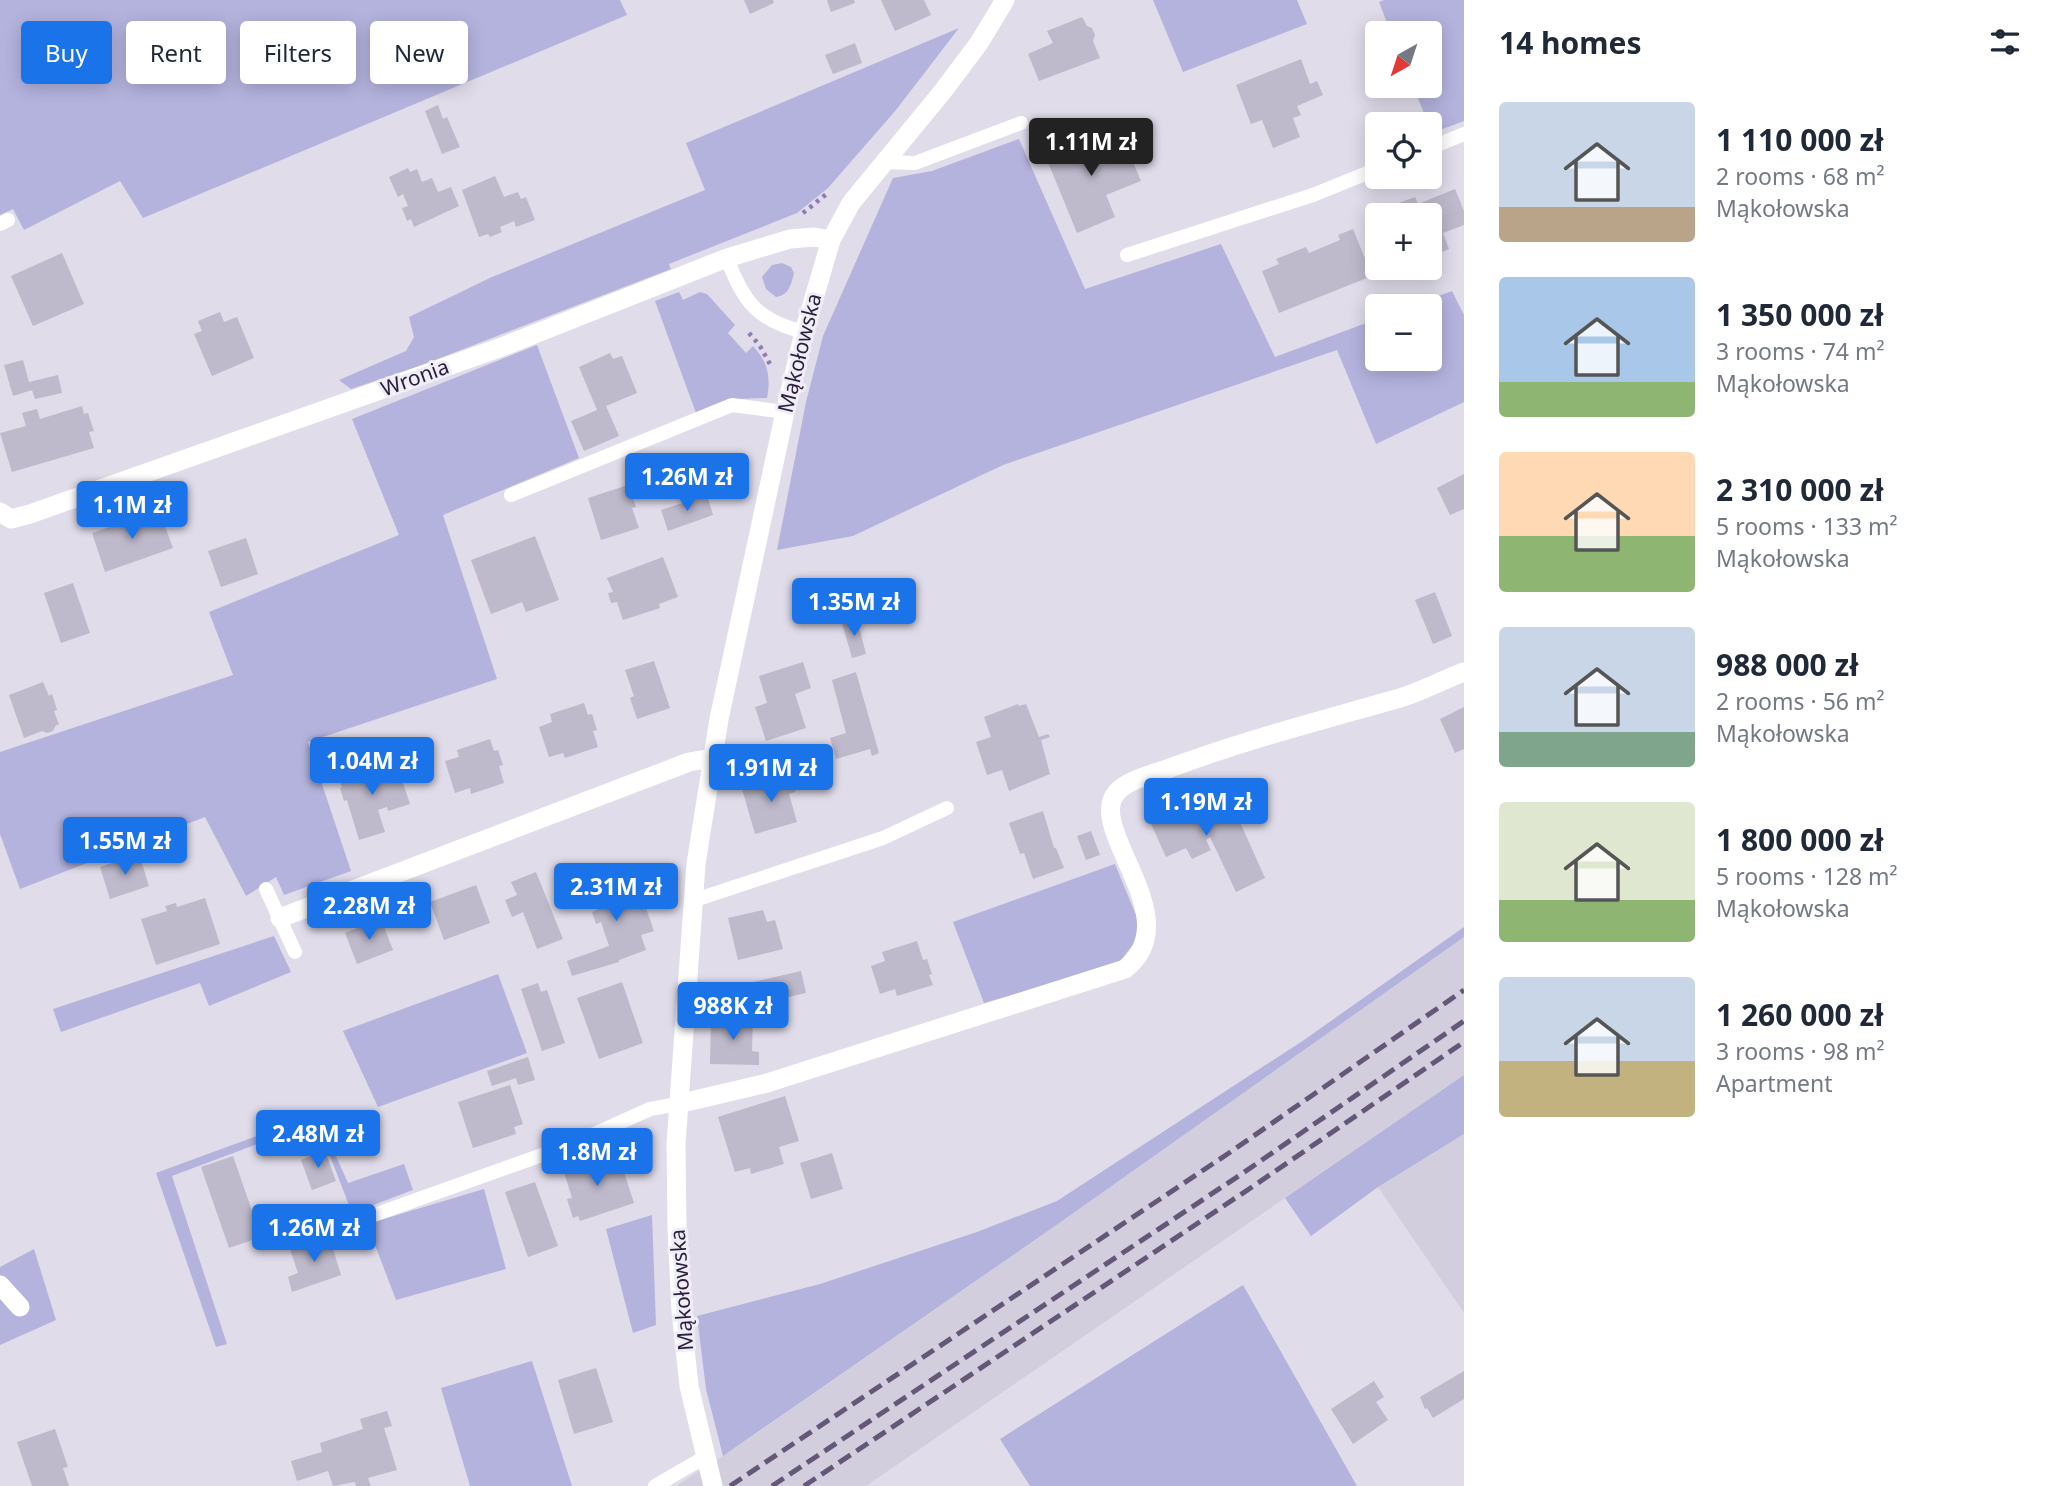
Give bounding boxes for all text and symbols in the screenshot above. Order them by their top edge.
chip: Buy [21,21,112,84]
chip: Rent [126,21,226,84]
chip: Filters [240,21,356,84]
chip: New [370,21,468,84]
north arrow [1365,21,1442,98]
map controls [1365,21,1442,371]
text: 14 homes [1499,22,1642,63]
icon: filters [1986,23,2024,61]
button: locate [1365,112,1442,189]
pin: 1.11M zł [1019,118,1163,178]
text: 1 110 000 zł [1716,119,1883,160]
text: 1.11M zł [1045,125,1137,157]
icon: home [1555,130,1639,214]
text: 2 rooms · 68 m² [1716,160,1885,192]
text: Mąkołowska [1716,192,1850,224]
button: + [1365,203,1442,280]
street label: Mąkołowska [771,290,827,415]
button: − [1365,294,1442,371]
text: 1 350 000 zł [1716,294,1883,335]
icon: home [1555,305,1639,389]
text: 3 rooms · 74 m² [1716,335,1885,367]
street label: Wronia [377,352,453,402]
text: Mąkołowska [1716,367,1850,399]
pin: 1.26M zł [615,454,759,513]
text: 1.26M zł [641,460,733,492]
text: 2 310 000 zł [1716,469,1883,510]
icon: home [1555,480,1639,564]
pin: 1.1M zł [67,482,197,541]
text: 1.1M zł [93,488,171,520]
text: 5 rooms · 133 m² [1716,510,1898,542]
text: Mąkołowska [1716,542,1850,574]
pin: 1.35M zł [782,578,926,638]
text: 1.35M zł [808,585,900,617]
text: 988 000 zł [1716,644,1859,685]
icon: home [1555,655,1639,739]
text: 2 rooms · 56 m² [1716,685,1885,717]
text: Mąkołowska [1716,717,1850,749]
pin: 1.04M zł [300,738,444,797]
text: 1.04M zł [326,744,418,776]
pin: 1.91M zł [699,744,843,804]
text: 1.91M zł [725,751,817,783]
pin: 1.19M zł [1134,778,1278,838]
text: 1.19M zł [1160,785,1252,817]
pin: 1.55M zł [53,818,197,877]
text: 1 800 000 zł [1716,819,1883,860]
text: 1.55M zł [79,824,171,856]
icon: home [1555,830,1639,914]
text: 5 rooms · 128 m² [1716,860,1898,892]
pin: 2.31M zł [544,864,688,923]
text: 2.31M zł [570,870,662,902]
pin: 2.28M zł [297,883,441,942]
text: 2.28M zł [323,889,415,921]
text: Mąkołowska [1716,892,1850,924]
pin: 988K zł [668,982,798,1042]
text: 988K zł [693,989,773,1021]
text: 1 260 000 zł [1716,994,1883,1035]
icon: home [1555,1005,1639,1089]
text: 3 rooms · 98 m² [1716,1035,1885,1067]
text: Apartment [1716,1067,1833,1099]
pin: 2.48M zł [246,1110,390,1170]
text: 2.48M zł [272,1117,364,1149]
pin: 1.8M zł [532,1128,662,1188]
text: 1.8M zł [558,1135,636,1167]
pin: 1.26M zł [242,1204,386,1264]
text: 1.26M zł [268,1211,360,1243]
street label: Mąkołowska [663,1228,699,1352]

